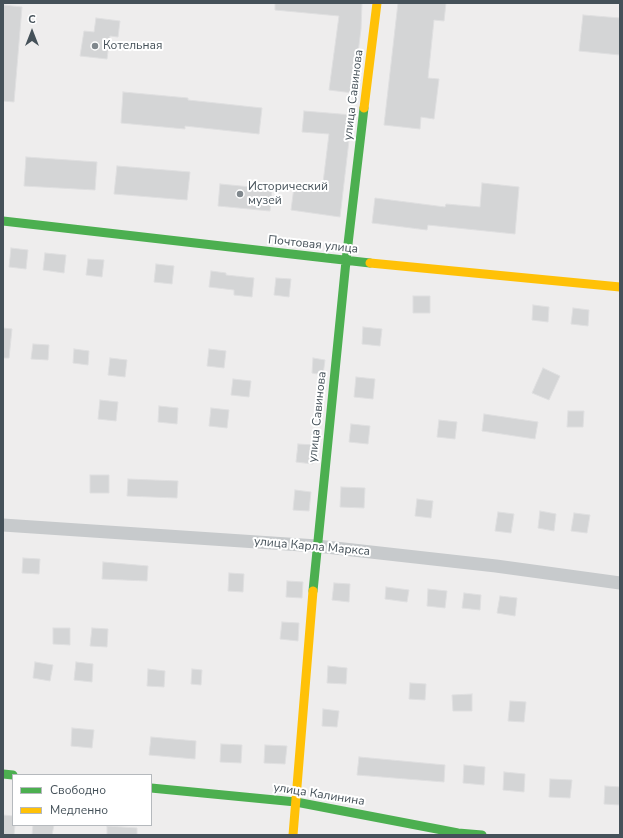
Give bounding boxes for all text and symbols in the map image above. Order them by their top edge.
north arrow [12,12,52,52]
text: С [28,12,36,27]
place label: Котельная [103,39,163,53]
marker: Котельная [90,41,100,51]
street label: улица Савинова [341,49,367,141]
place label: Исторический музей [248,180,328,208]
marker: Исторический музей [235,189,245,199]
street label: Почтовая улица [267,233,359,257]
street label: улица Савинова [306,371,330,463]
street label: улица Карла Маркса [253,535,371,559]
legend [12,774,152,826]
street label: улица Калинина [272,781,366,809]
text: Свободно [50,782,106,798]
text: Медленно [50,802,108,818]

